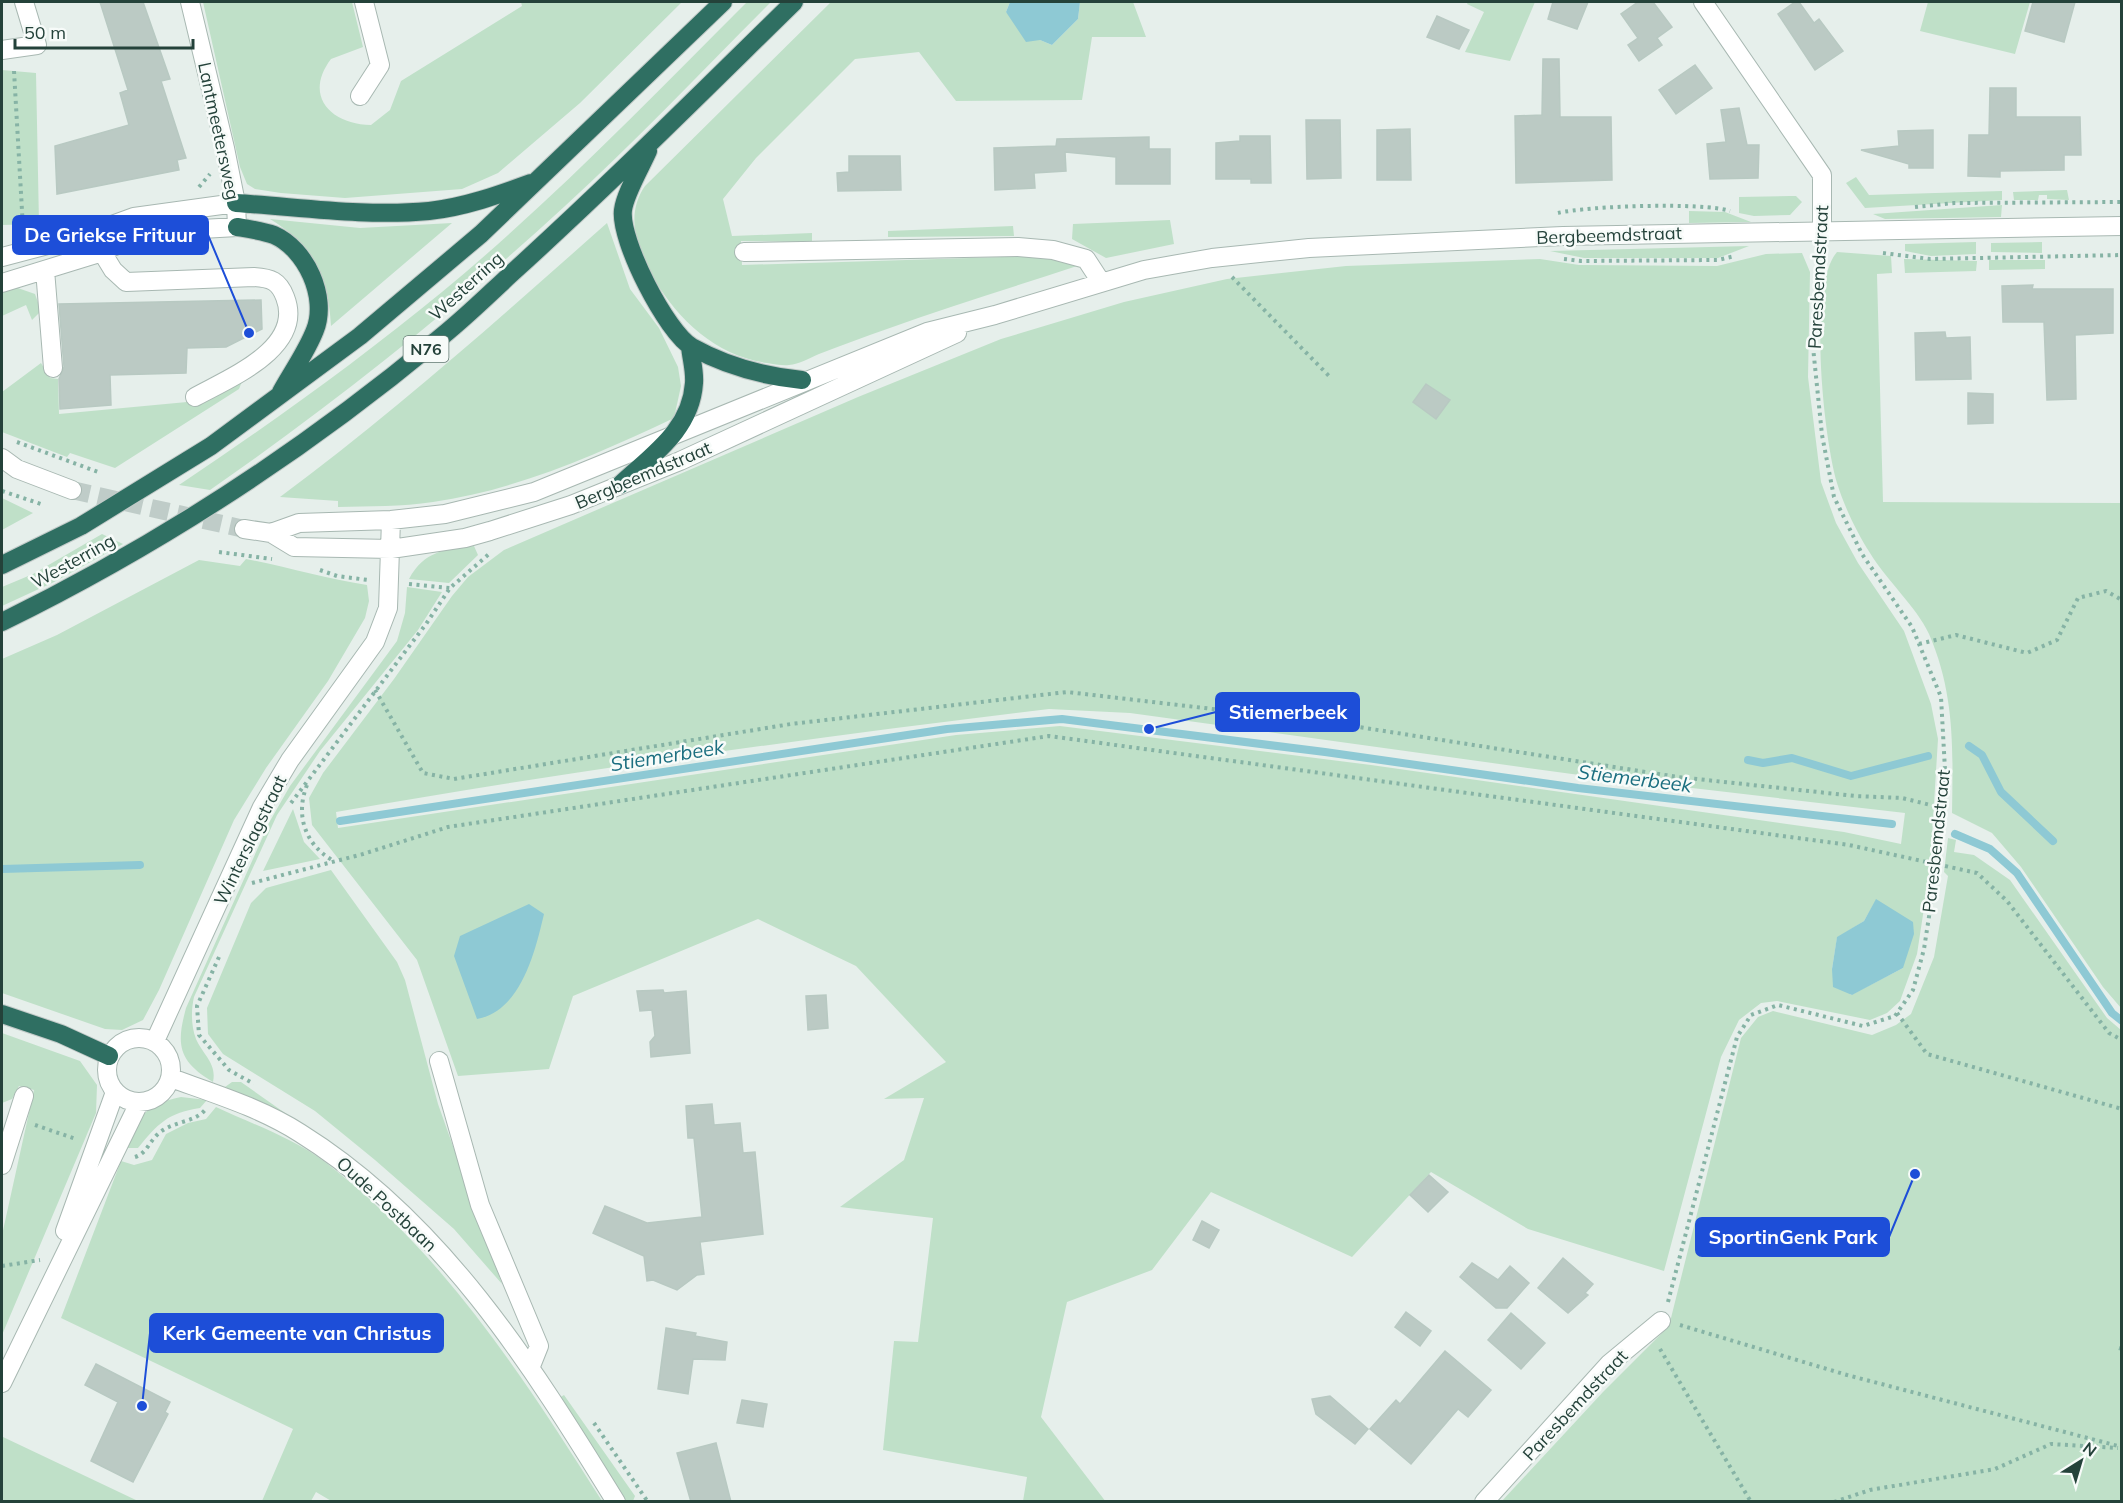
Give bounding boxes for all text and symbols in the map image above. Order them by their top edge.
scale bar [15,12,194,50]
text: 50 m [24,21,66,44]
street label: Lantmeetersweg [193,60,245,202]
street label: Paresbemdstraat [1803,205,1833,349]
callout: De Griekse Frituur [13,216,208,254]
street label: Bergbeemdstraat [1536,221,1682,249]
text: De Griekse Frituur [24,222,196,247]
street label: Westerring [424,247,508,325]
road number: N76 [404,336,448,362]
street label: Bergbeemdstraat [571,436,715,514]
street label: Westerring [27,529,119,593]
callout: Stiemerbeek [1216,693,1359,731]
text: Stiemerbeek [1229,699,1348,724]
water label: Stiemerbeek [608,734,726,776]
water label: Stiemerbeek [1576,759,1694,797]
street label: Paresbemdstraat [1917,768,1955,914]
street label: Winterslagstraat [209,771,291,909]
street label: Oude Postbaan [332,1152,442,1256]
callout: SportinGenk Park [1696,1218,1889,1256]
text: SportinGenk Park [1709,1224,1878,1249]
callout: Kerk Gemeente van Christus [150,1314,443,1352]
text: Kerk Gemeente van Christus [163,1320,431,1345]
street label: Paresbemdstraat [1518,1345,1632,1465]
north arrow [2051,1431,2111,1491]
text: N [2079,1437,2101,1461]

